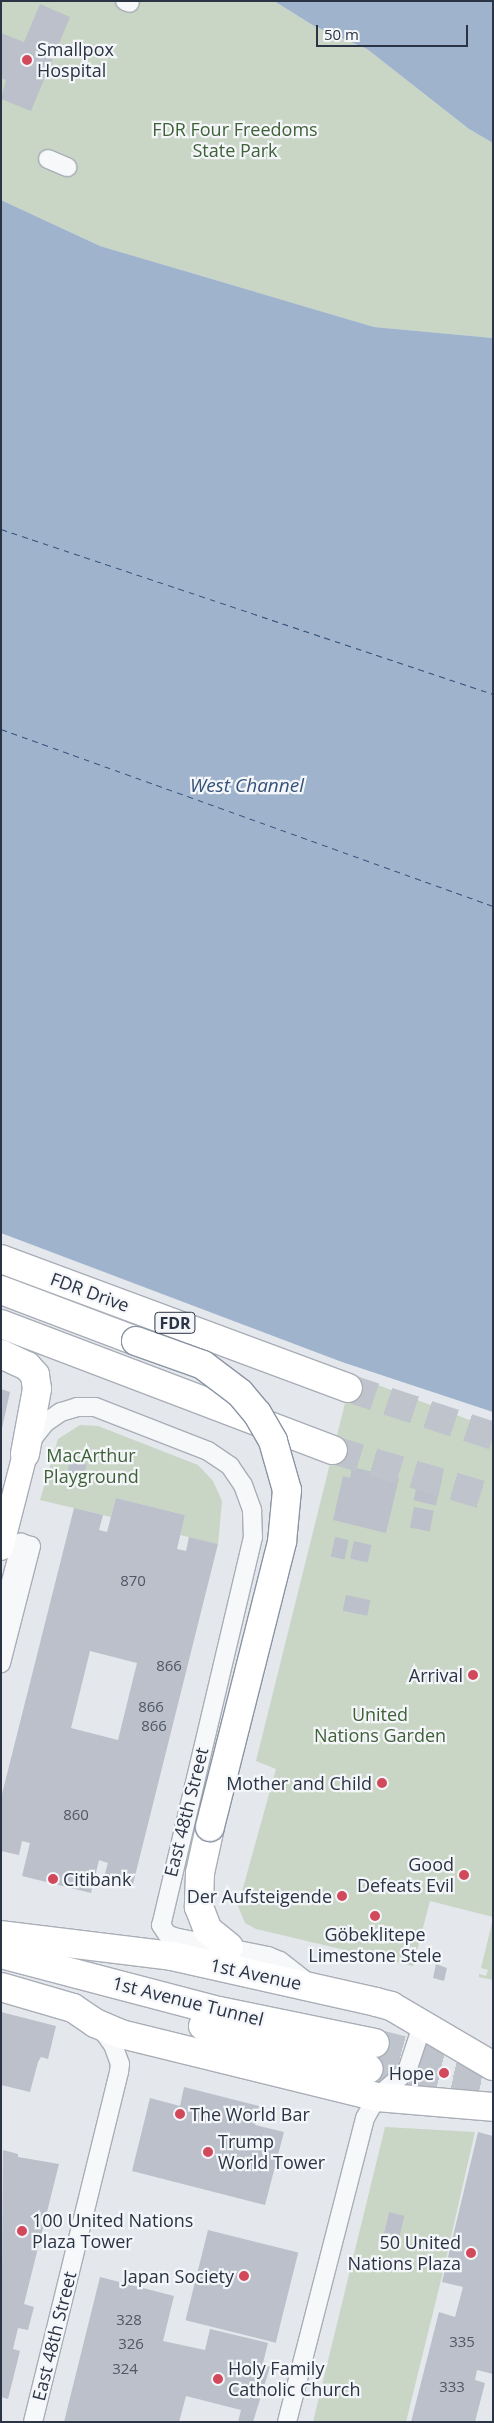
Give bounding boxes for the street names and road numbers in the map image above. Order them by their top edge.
street label: FDR Drive [48,1268,132,1316]
road number: FDR [154,1310,196,1336]
street label: East 48th Street [159,1745,213,1879]
street label: 1st Avenue [208,1954,304,1994]
street label: 1st Avenue Tunnel [110,1972,266,2030]
street label: East 48th Street [27,2269,81,2403]

